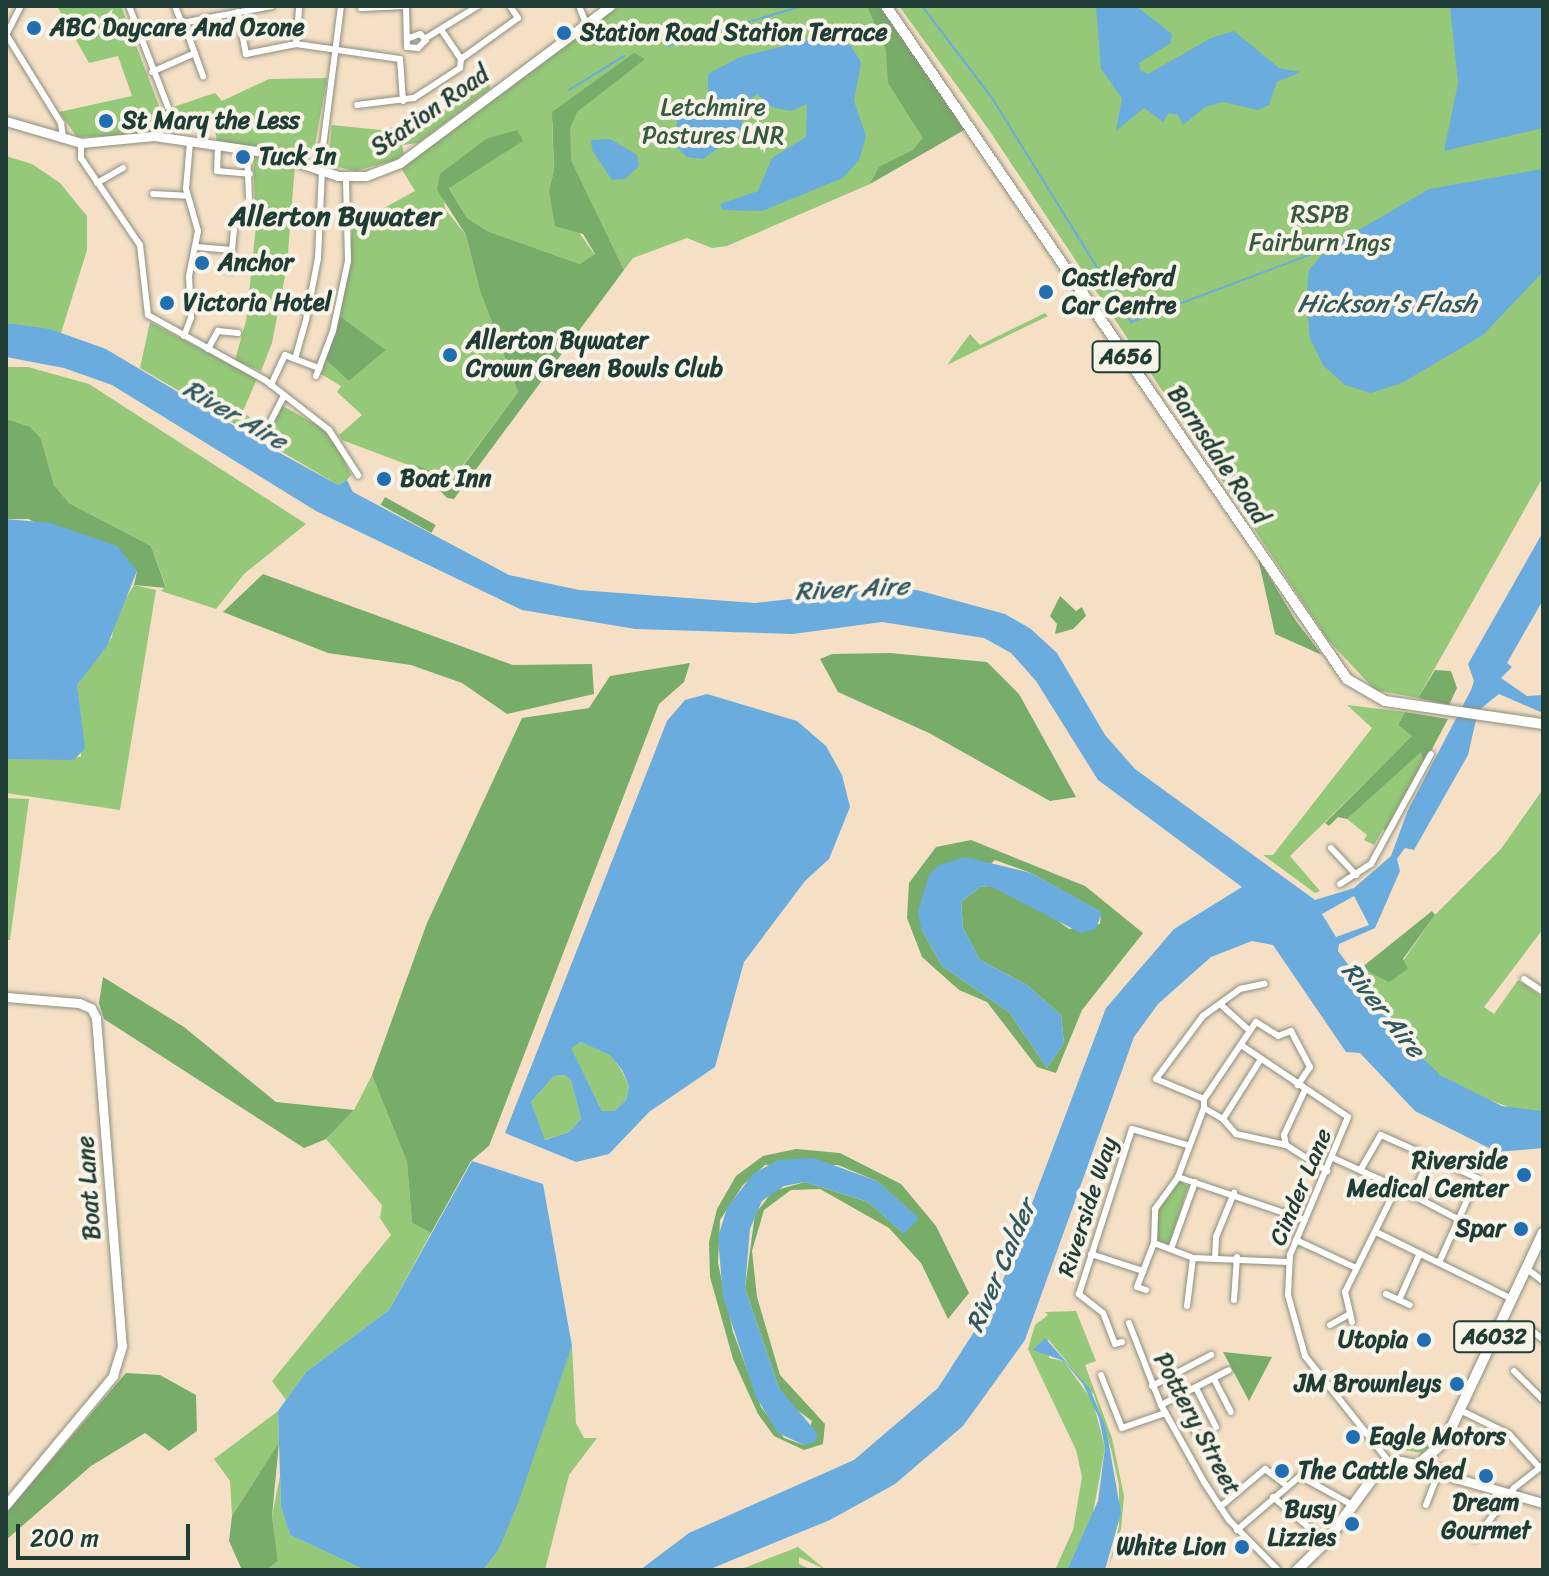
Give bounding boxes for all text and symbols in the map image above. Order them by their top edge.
place label: ABC Daycare And Ozone [50,14,305,42]
marker: ABC Daycare And Ozone [25,19,43,37]
place label: Station Road Station Terrace [580,19,888,47]
marker: Station Road Station Terrace [555,24,573,42]
street label: Station Road [365,60,495,162]
park label: Letchmire Pastures LNR [642,94,784,150]
place label: St Mary the Less [122,107,301,135]
marker: St Mary the Less [97,112,115,130]
place label: Tuck In [259,143,336,171]
marker: Tuck In [234,148,252,166]
district label: Allerton Bywater [229,199,441,233]
park label: RSPB Fairburn Ings [1250,201,1390,257]
place label: Anchor [218,249,293,277]
marker: Anchor [193,254,211,272]
place label: Castleford Car Centre [1062,264,1178,320]
marker: Castleford Car Centre [1037,283,1055,301]
water label: Hickson's Flash [1298,288,1476,320]
place label: Victoria Hotel [183,289,332,317]
marker: Victoria Hotel [158,294,176,312]
place label: Allerton Bywater Crown Green Bowls Club [466,327,722,383]
road number: A656 [1090,339,1162,375]
marker: Allerton Bywater Crown Green Bowls Club [441,346,459,364]
water label: River Aire [178,373,292,457]
street label: Barnsdale Road [1161,380,1275,530]
place label: Boat Inn [400,465,491,493]
marker: Boat Inn [375,470,393,488]
water label: River Aire [794,570,910,608]
water label: River Aire [1335,956,1431,1064]
street label: Cinder Lane [1264,1124,1338,1250]
street label: Riverside Way [1052,1133,1124,1281]
street label: Boat Lane [71,1135,107,1241]
place label: Riverside Medical Center [1347,1147,1508,1203]
marker: Riverside Medical Center [1515,1166,1533,1184]
water label: River Calder [959,1195,1043,1337]
place label: Spar [1455,1215,1505,1243]
marker: Spar [1512,1220,1530,1238]
road number: A6032 [1452,1319,1536,1355]
place label: Utopia [1338,1326,1408,1354]
marker: Utopia [1415,1331,1433,1349]
street label: Pottery Street [1147,1348,1247,1500]
place label: JM Brownleys [1295,1370,1441,1398]
marker: JM Brownleys [1448,1375,1466,1393]
place label: Eagle Motors [1369,1423,1506,1451]
marker: Eagle Motors [1344,1428,1362,1446]
place label: The Cattle Shed [1298,1457,1467,1485]
marker: The Cattle Shed [1273,1462,1291,1480]
marker: Dream Gourmet [1477,1467,1495,1485]
place label: Dream Gourmet [1441,1489,1531,1545]
place label: Busy Lizzies [1267,1496,1336,1552]
scale bar [20,1508,194,1558]
marker: Busy Lizzies [1343,1515,1361,1533]
text: 200 m [30,1517,99,1559]
place label: White Lion [1116,1533,1226,1561]
marker: White Lion [1233,1538,1251,1556]

